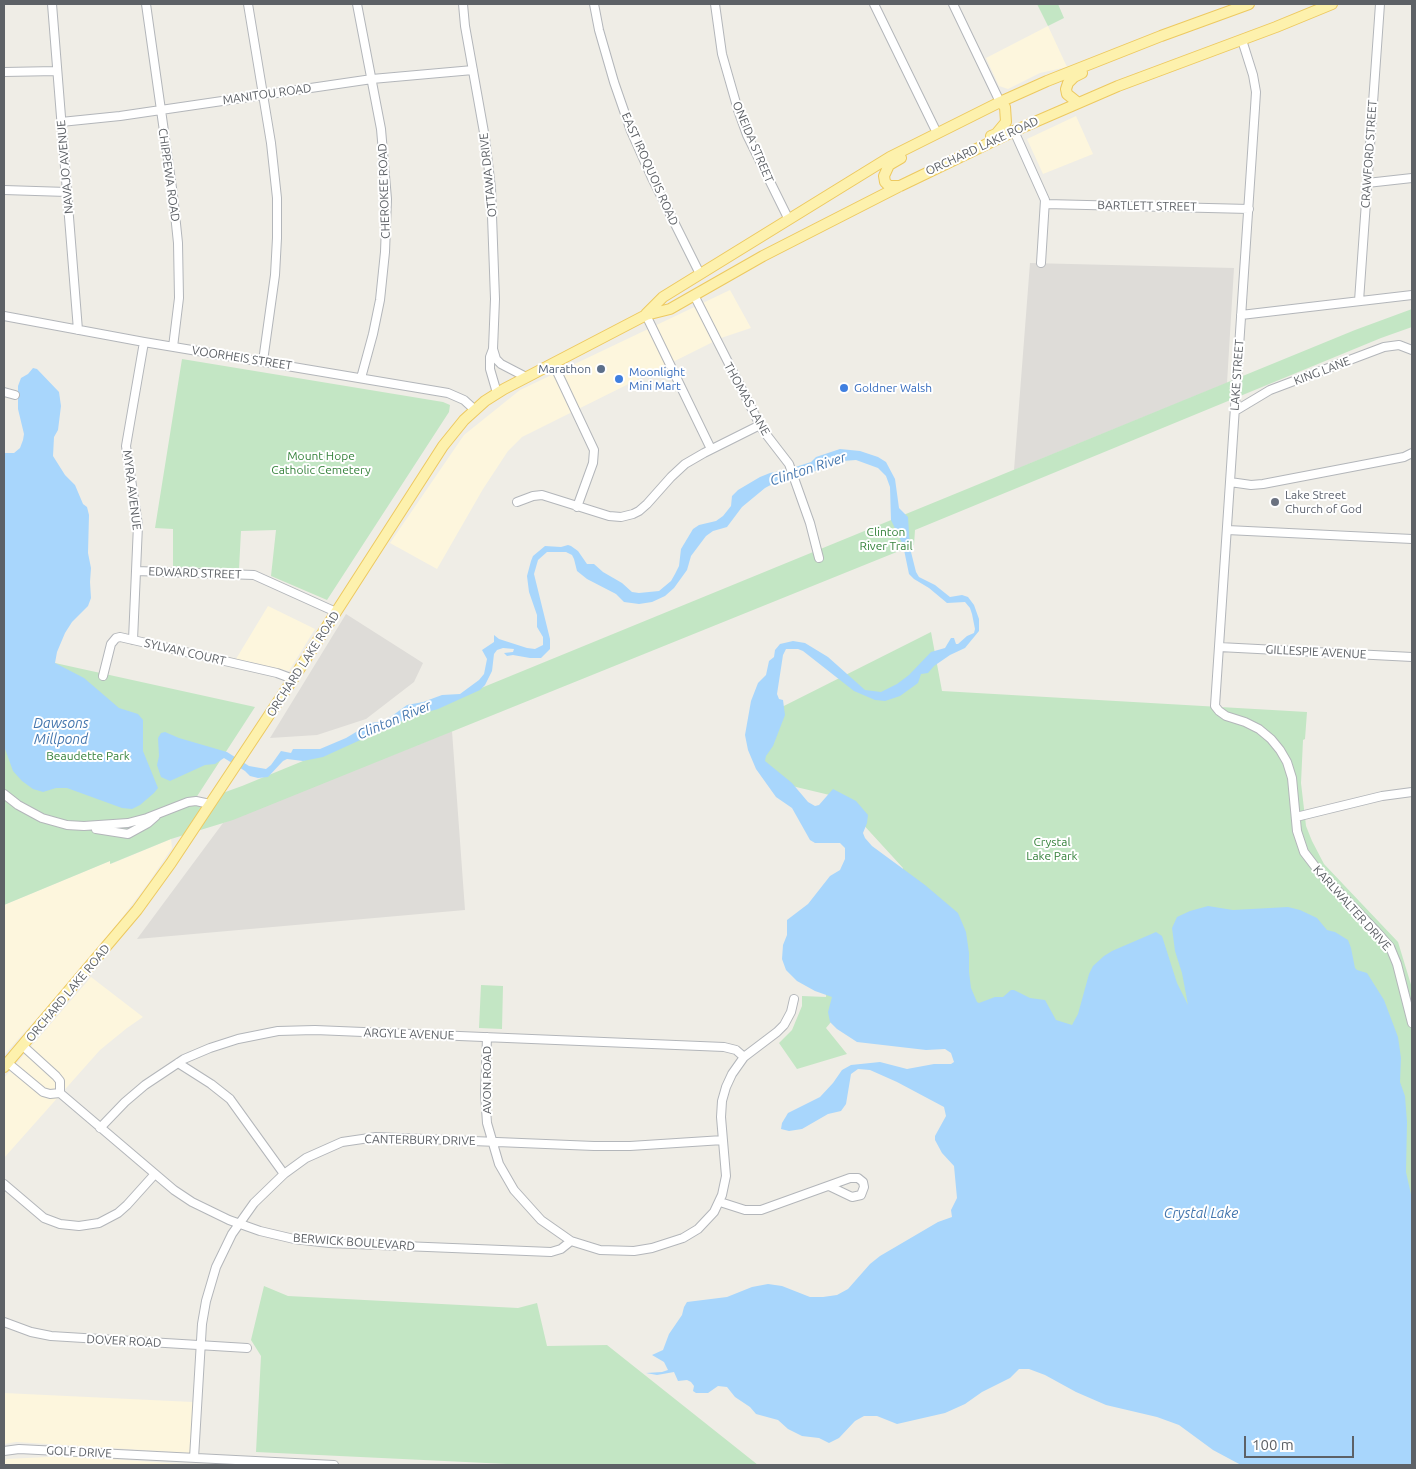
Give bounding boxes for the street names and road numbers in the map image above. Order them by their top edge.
street label: MANITOU ROAD [222,81,312,107]
street label: ONEIDA STREET [729,99,777,185]
street label: CRAWFORD STREET [1358,99,1380,209]
street label: EAST IROQUOIS ROAD [619,110,681,228]
street label: ORCHARD LAKE ROAD [923,114,1041,178]
street label: NAVAJO AVENUE [54,120,76,214]
street label: CHIPPEWA ROAD [155,127,183,223]
street label: OTTAWA DRIVE [476,132,500,218]
street label: CHEROKEE ROAD [375,143,393,239]
street label: BARTLETT STREET [1097,198,1197,214]
street label: LAKE STREET [1227,339,1247,411]
street label: VOORHEIS STREET [191,343,293,373]
street label: KING LANE [1292,354,1352,388]
street label: THOMAS LANE [721,360,773,438]
street label: MYRA AVENUE [120,449,144,531]
street label: EDWARD STREET [148,564,242,582]
street label: ORCHARD LAKE ROAD [263,609,343,719]
street label: SYLVAN COURT [143,636,227,668]
street label: GILLESPIE AVENUE [1265,642,1367,662]
street label: KARLWALTER DRIVE [1310,863,1394,953]
street label: ORCHARD LAKE ROAD [23,941,113,1045]
street label: ARGYLE AVENUE [363,1025,455,1043]
street label: AVON ROAD [480,1046,494,1114]
street label: CANTERBURY DRIVE [364,1132,476,1148]
street label: BERWICK BOULEVARD [293,1231,415,1253]
street label: DOVER ROAD [86,1332,162,1350]
street label: GOLF DRIVE [46,1443,112,1461]

